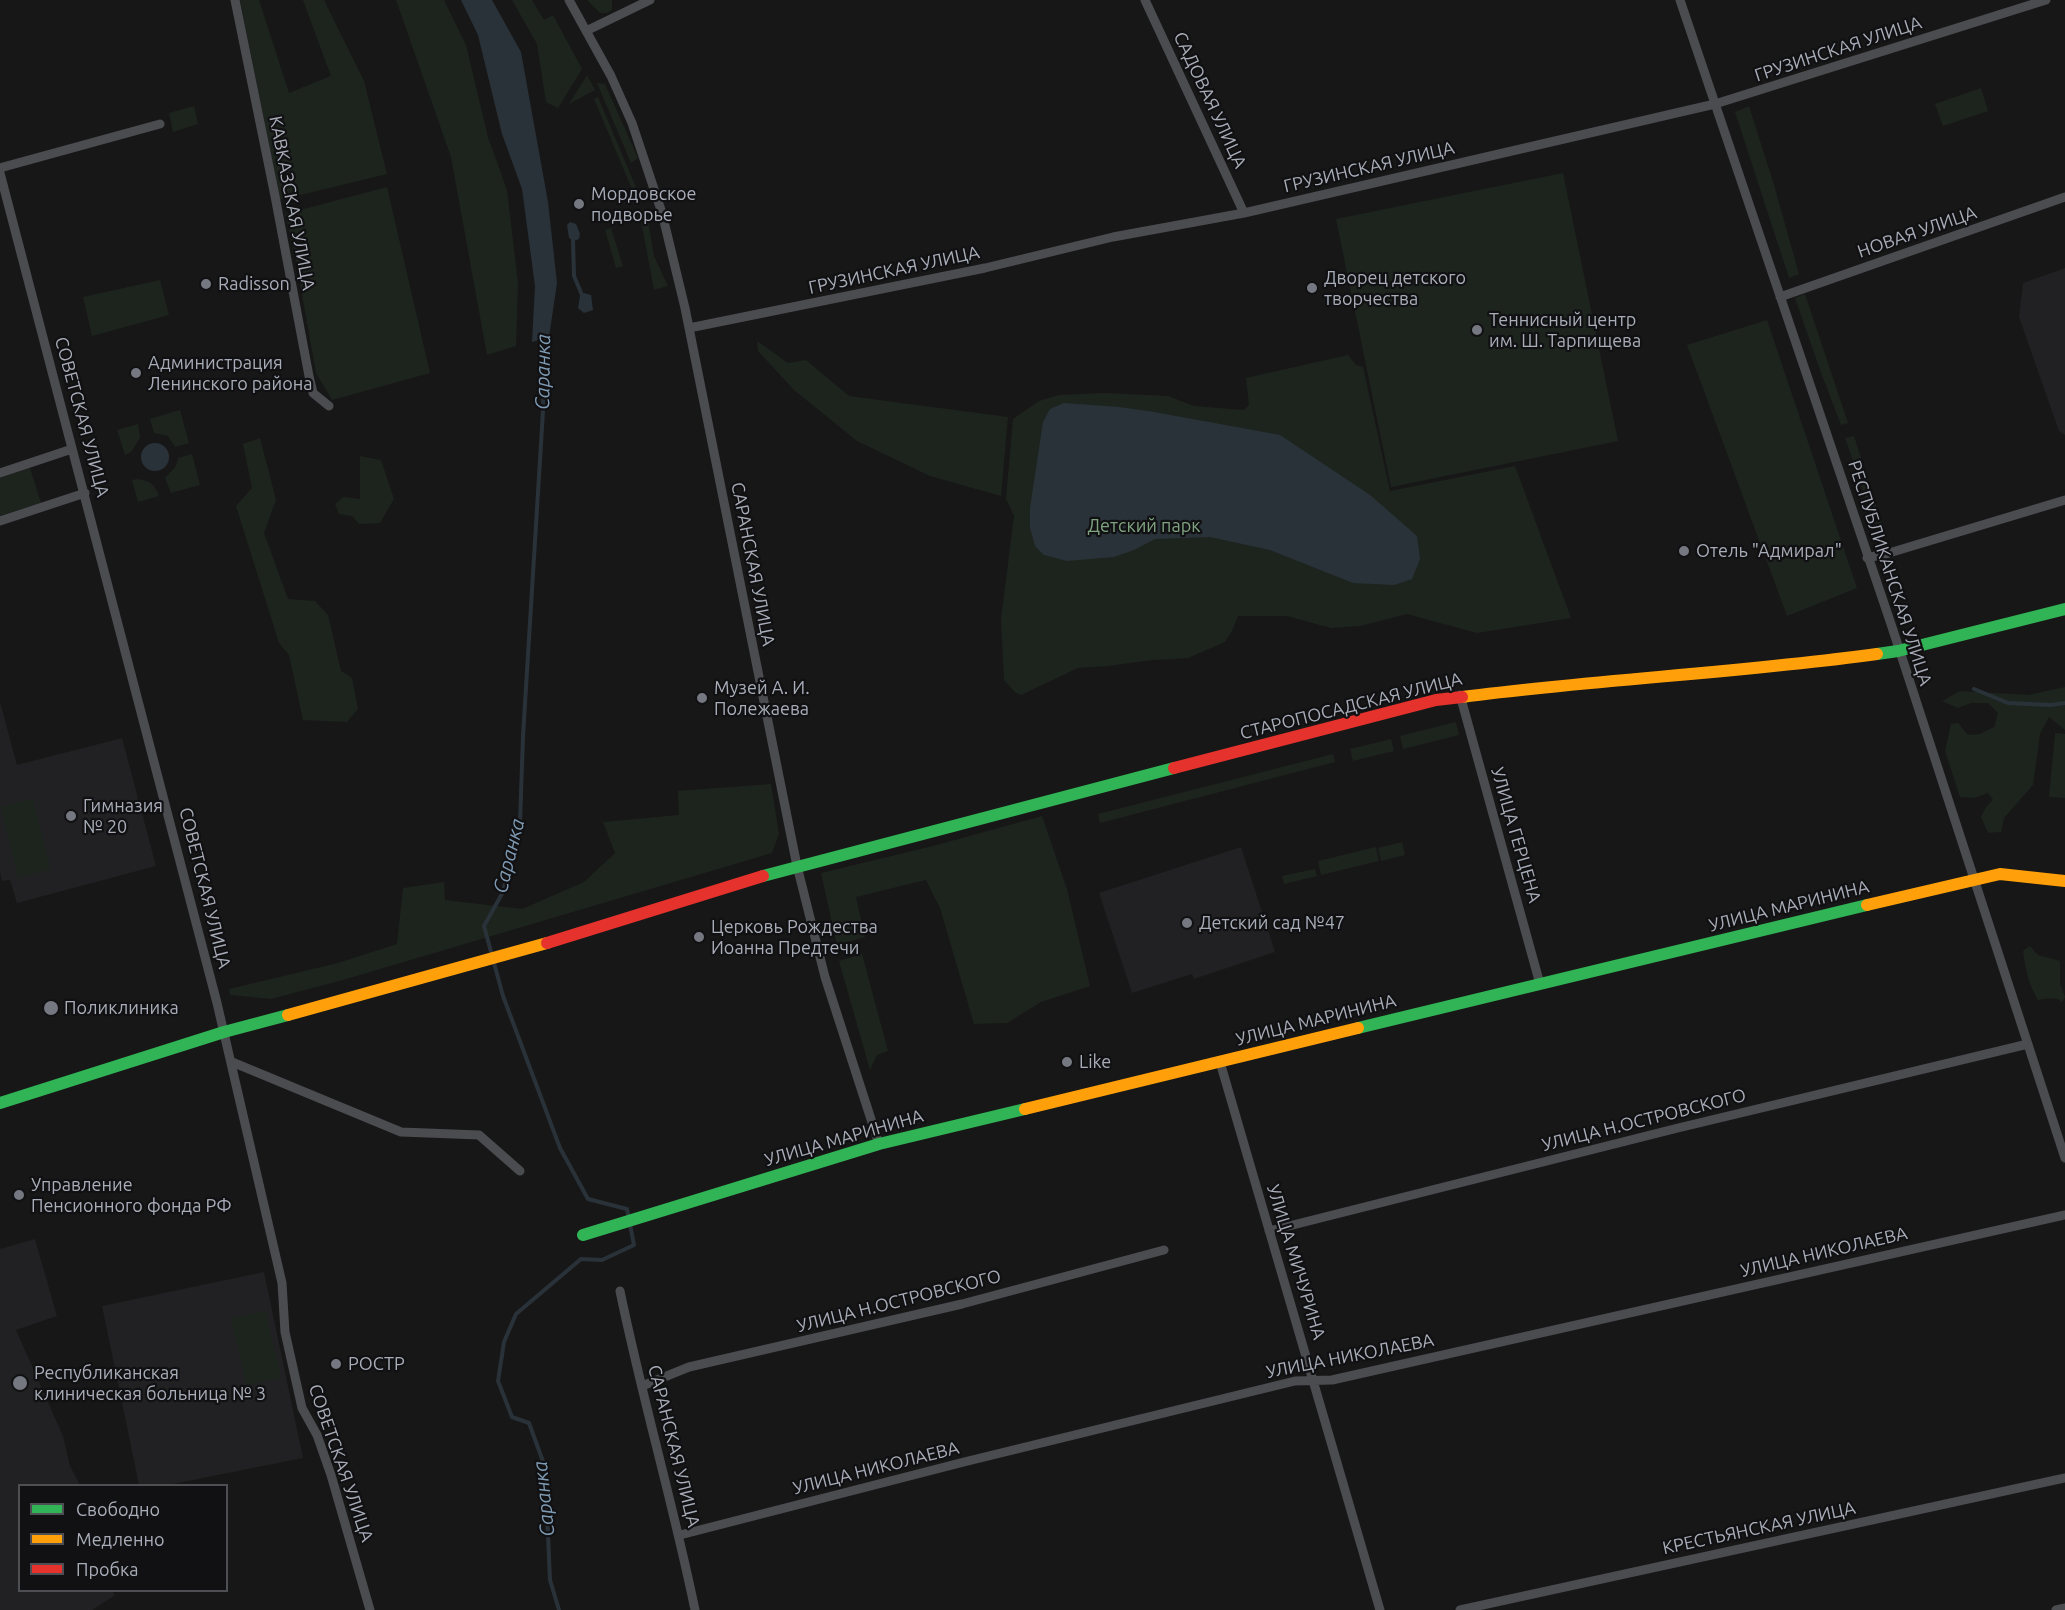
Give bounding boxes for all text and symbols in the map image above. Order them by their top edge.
street label: ГРУЗИНСКАЯ УЛИЦА [1752,12,1924,86]
street label: САДОВАЯ УЛИЦА [1169,28,1251,172]
street label: КАВКАЗСКАЯ УЛИЦА [264,114,320,292]
street label: ГРУЗИНСКАЯ УЛИЦА [1282,137,1456,197]
place label: Мордовское подворье [591,183,696,226]
marker: Мордовское подворье [572,197,586,211]
street label: НОВАЯ УЛИЦА [1855,202,1979,262]
street label: ГРУЗИНСКАЯ УЛИЦА [806,241,982,299]
place label: Дворец детского творчества [1324,267,1466,310]
place label: Radisson [218,273,290,295]
marker: Radisson [199,277,213,291]
marker: Дворец детского творчества [1305,281,1319,295]
place label: Теннисный центр им. Ш. Тарпищева [1489,309,1641,352]
marker: Теннисный центр им. Ш. Тарпищева [1470,323,1484,337]
street label: СОВЕТСКАЯ УЛИЦА [50,334,114,500]
water label: Саранка [530,334,556,410]
place label: Администрация Ленинского района [148,352,313,394]
marker: Администрация Ленинского района [129,366,143,380]
street label: РЕСПУБЛИКАНСКАЯ УЛИЦА [1843,458,1937,688]
street label: САРАНСКАЯ УЛИЦА [727,480,779,648]
park label: Детский парк [1088,515,1200,537]
place label: Отель "Адмирал" [1696,540,1842,562]
marker: Отель "Адмирал" [1677,544,1691,558]
street label: СТАРОПОСАДСКАЯ УЛИЦА [1238,668,1464,744]
place label: Музей А. И. Полежаева [714,677,810,720]
marker: Музей А. И. Полежаева [695,691,709,705]
street label: УЛИЦА ГЕРЦЕНА [1486,765,1546,905]
place label: Гимназия № 20 [83,795,163,838]
street label: СОВЕТСКАЯ УЛИЦА [175,805,235,971]
marker: Гимназия № 20 [64,809,78,823]
water label: Саранка [488,816,530,896]
street label: УЛИЦА МАРИНИНА [1707,876,1871,936]
place label: Детский сад №47 [1199,912,1345,934]
place label: Церковь Рождества Иоанна Предтечи [711,916,878,958]
marker: Детский сад №47 [1180,916,1194,930]
marker: Церковь Рождества Иоанна Предтечи [692,930,706,944]
street label: УЛИЦА МАРИНИНА [1234,990,1398,1050]
place label: Поликлиника [64,997,179,1019]
marker: Поликлиника [42,999,60,1017]
place label: Like [1079,1051,1111,1073]
marker: Like [1060,1055,1074,1069]
street label: УЛИЦА Н.ОСТРОВСКОГО [1540,1084,1748,1156]
street label: УЛИЦА МАРИНИНА [762,1105,926,1171]
place label: Управление Пенсионного фонда РФ [31,1174,232,1216]
street label: УЛИЦА МИЧУРИНА [1262,1182,1330,1342]
marker: Управление Пенсионного фонда РФ [12,1188,26,1202]
street label: УЛИЦА НИКОЛАЕВА [1738,1222,1910,1282]
street label: УЛИЦА Н.ОСТРОВСКОГО [795,1265,1003,1337]
street label: УЛИЦА НИКОЛАЕВА [1264,1329,1436,1383]
place label: РОСТР [348,1353,405,1375]
marker: РОСТР [329,1357,343,1371]
place label: Республиканская клиническая больница № 3 [34,1362,266,1404]
street label: САРАНСКАЯ УЛИЦА [643,1363,705,1529]
marker: Республиканская клиническая больница № 3 [11,1374,29,1392]
street label: СОВЕТСКАЯ УЛИЦА [304,1381,378,1545]
street label: УЛИЦА НИКОЛАЕВА [791,1437,961,1499]
water label: Саранка [528,1460,560,1538]
legend [18,1484,228,1592]
street label: КРЕСТЬЯНСКАЯ УЛИЦА [1661,1497,1857,1559]
text: Свободно [76,1499,160,1519]
text: Медленно [76,1529,165,1549]
text: Пробка [76,1559,139,1579]

